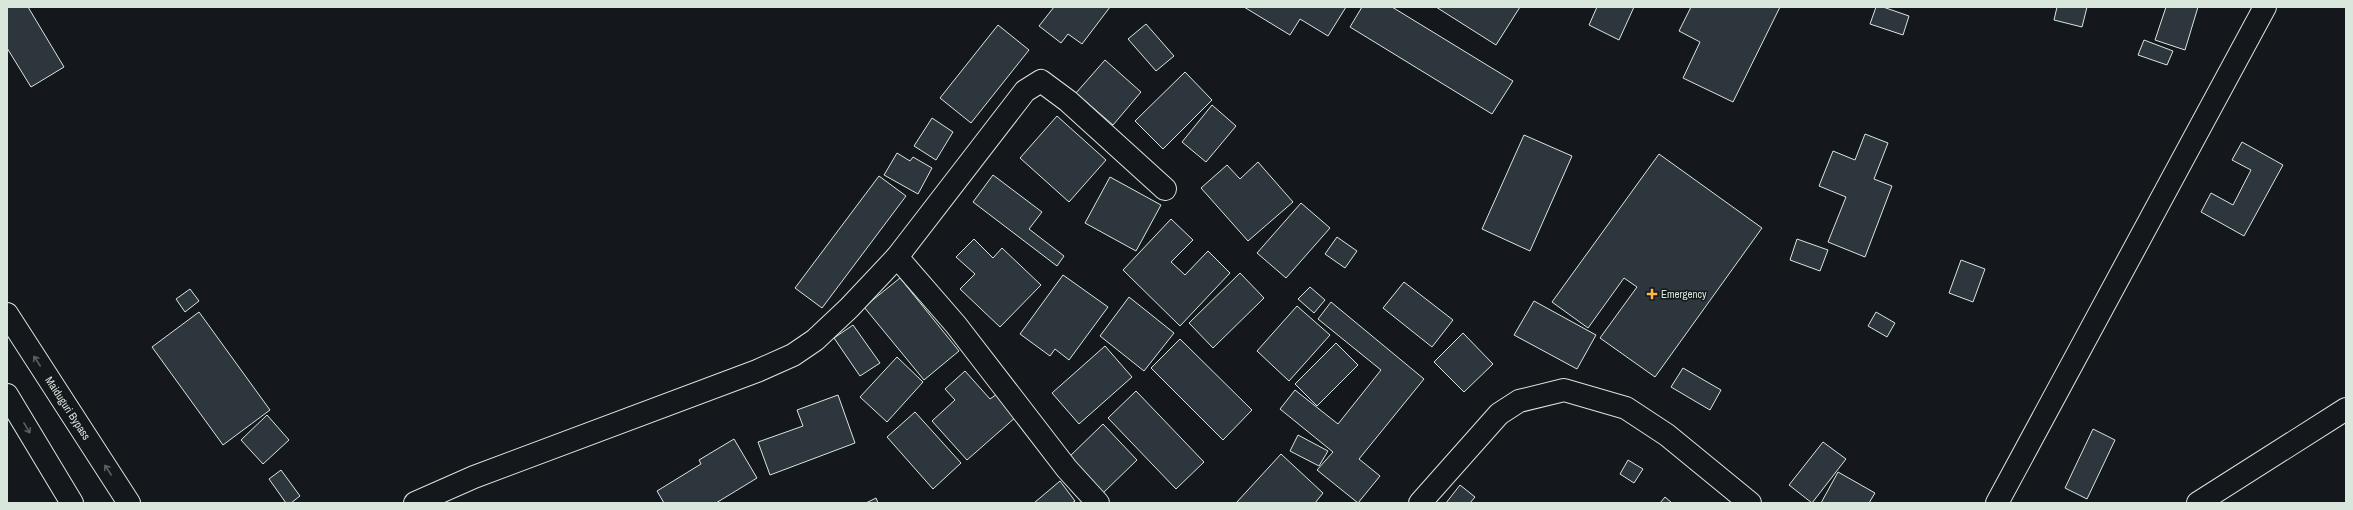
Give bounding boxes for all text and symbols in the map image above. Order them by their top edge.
place label: Emergency [1661,287,1707,301]
marker: Emergency [1646,288,1658,300]
one-way arrow [33,356,41,367]
street label: Maiduguri Bypass [42,374,94,443]
one-way arrow [23,422,31,433]
one-way arrow [103,464,111,476]

